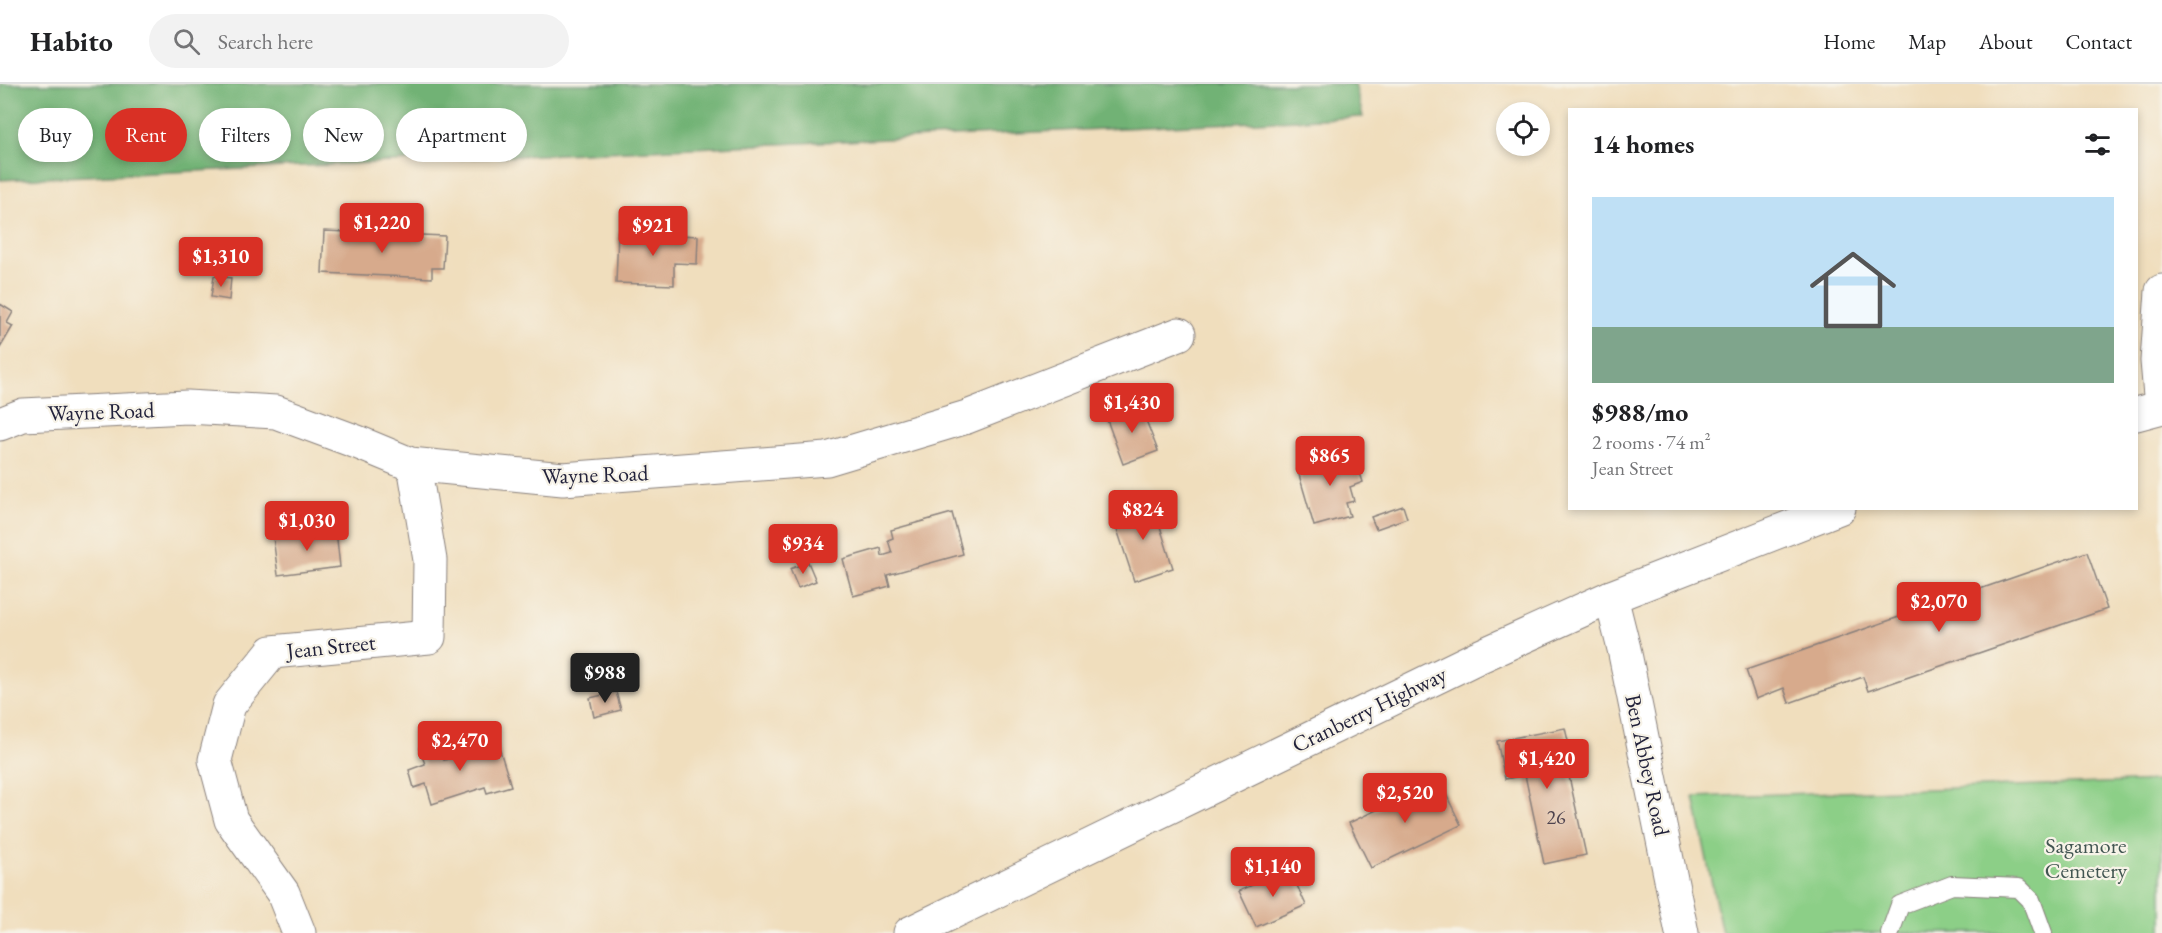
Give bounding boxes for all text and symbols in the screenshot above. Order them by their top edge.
search box [149,14,569,68]
text: Habito [30,23,113,59]
icon: search [170,25,203,58]
text: Search here [218,27,313,56]
text: Home [1823,28,1875,55]
text: Map [1908,28,1946,55]
text: About [1979,28,2032,55]
text: Contact [2065,28,2132,55]
map controls [1496,102,1550,156]
button: locate [1496,102,1550,156]
chip: Buy [18,108,93,162]
chip: Rent [105,108,187,162]
chip: Filters [199,108,291,162]
chip: New [303,108,384,162]
chip: Apartment [396,108,527,162]
text: 14 homes [1592,127,1694,161]
icon: filters [2081,128,2114,161]
pin: $1,220 [333,203,431,254]
pin: $921 [617,206,689,257]
text: $1,220 [354,209,410,235]
text: $921 [633,212,673,238]
icon: home [1799,236,1907,344]
pin: $1,310 [172,237,270,288]
text: $1,310 [193,243,249,269]
pin: $1,430 [1083,383,1181,434]
text: $1,430 [1104,389,1160,415]
street label: Wayne Road [47,395,156,428]
text: $988/mo [1592,395,1688,429]
text: 2 rooms · 74 m² [1592,429,1711,455]
pin: $865 [1294,436,1366,487]
text: $865 [1310,442,1350,468]
text: Jean Street [1592,455,1673,481]
street label: Wayne Road [541,458,650,491]
pin: $824 [1107,490,1179,541]
text: $824 [1123,496,1163,522]
pin: $1,030 [258,501,356,552]
text: $1,030 [279,507,335,533]
pin: $934 [767,524,839,575]
text: $934 [783,530,823,556]
pin: $2,070 [1890,582,1988,633]
text: $2,070 [1911,588,1967,614]
street label: Jean Street [283,627,377,666]
pin: $988 [569,653,641,704]
text: $988 [585,659,625,685]
street label: Cranberry Highway [1287,659,1452,759]
street label: Ben Abbey Road [1618,692,1677,839]
pin: $2,470 [411,721,509,772]
text: $2,470 [432,727,488,753]
pin: $1,420 [1498,739,1596,790]
text: $1,420 [1519,745,1575,771]
pin: $2,520 [1356,773,1454,824]
text: $2,520 [1377,779,1433,805]
house number: 26 [1546,804,1566,830]
park label: Sagamore Cemetery [2045,831,2128,885]
pin: $1,140 [1224,847,1322,898]
text: $1,140 [1245,853,1301,879]

